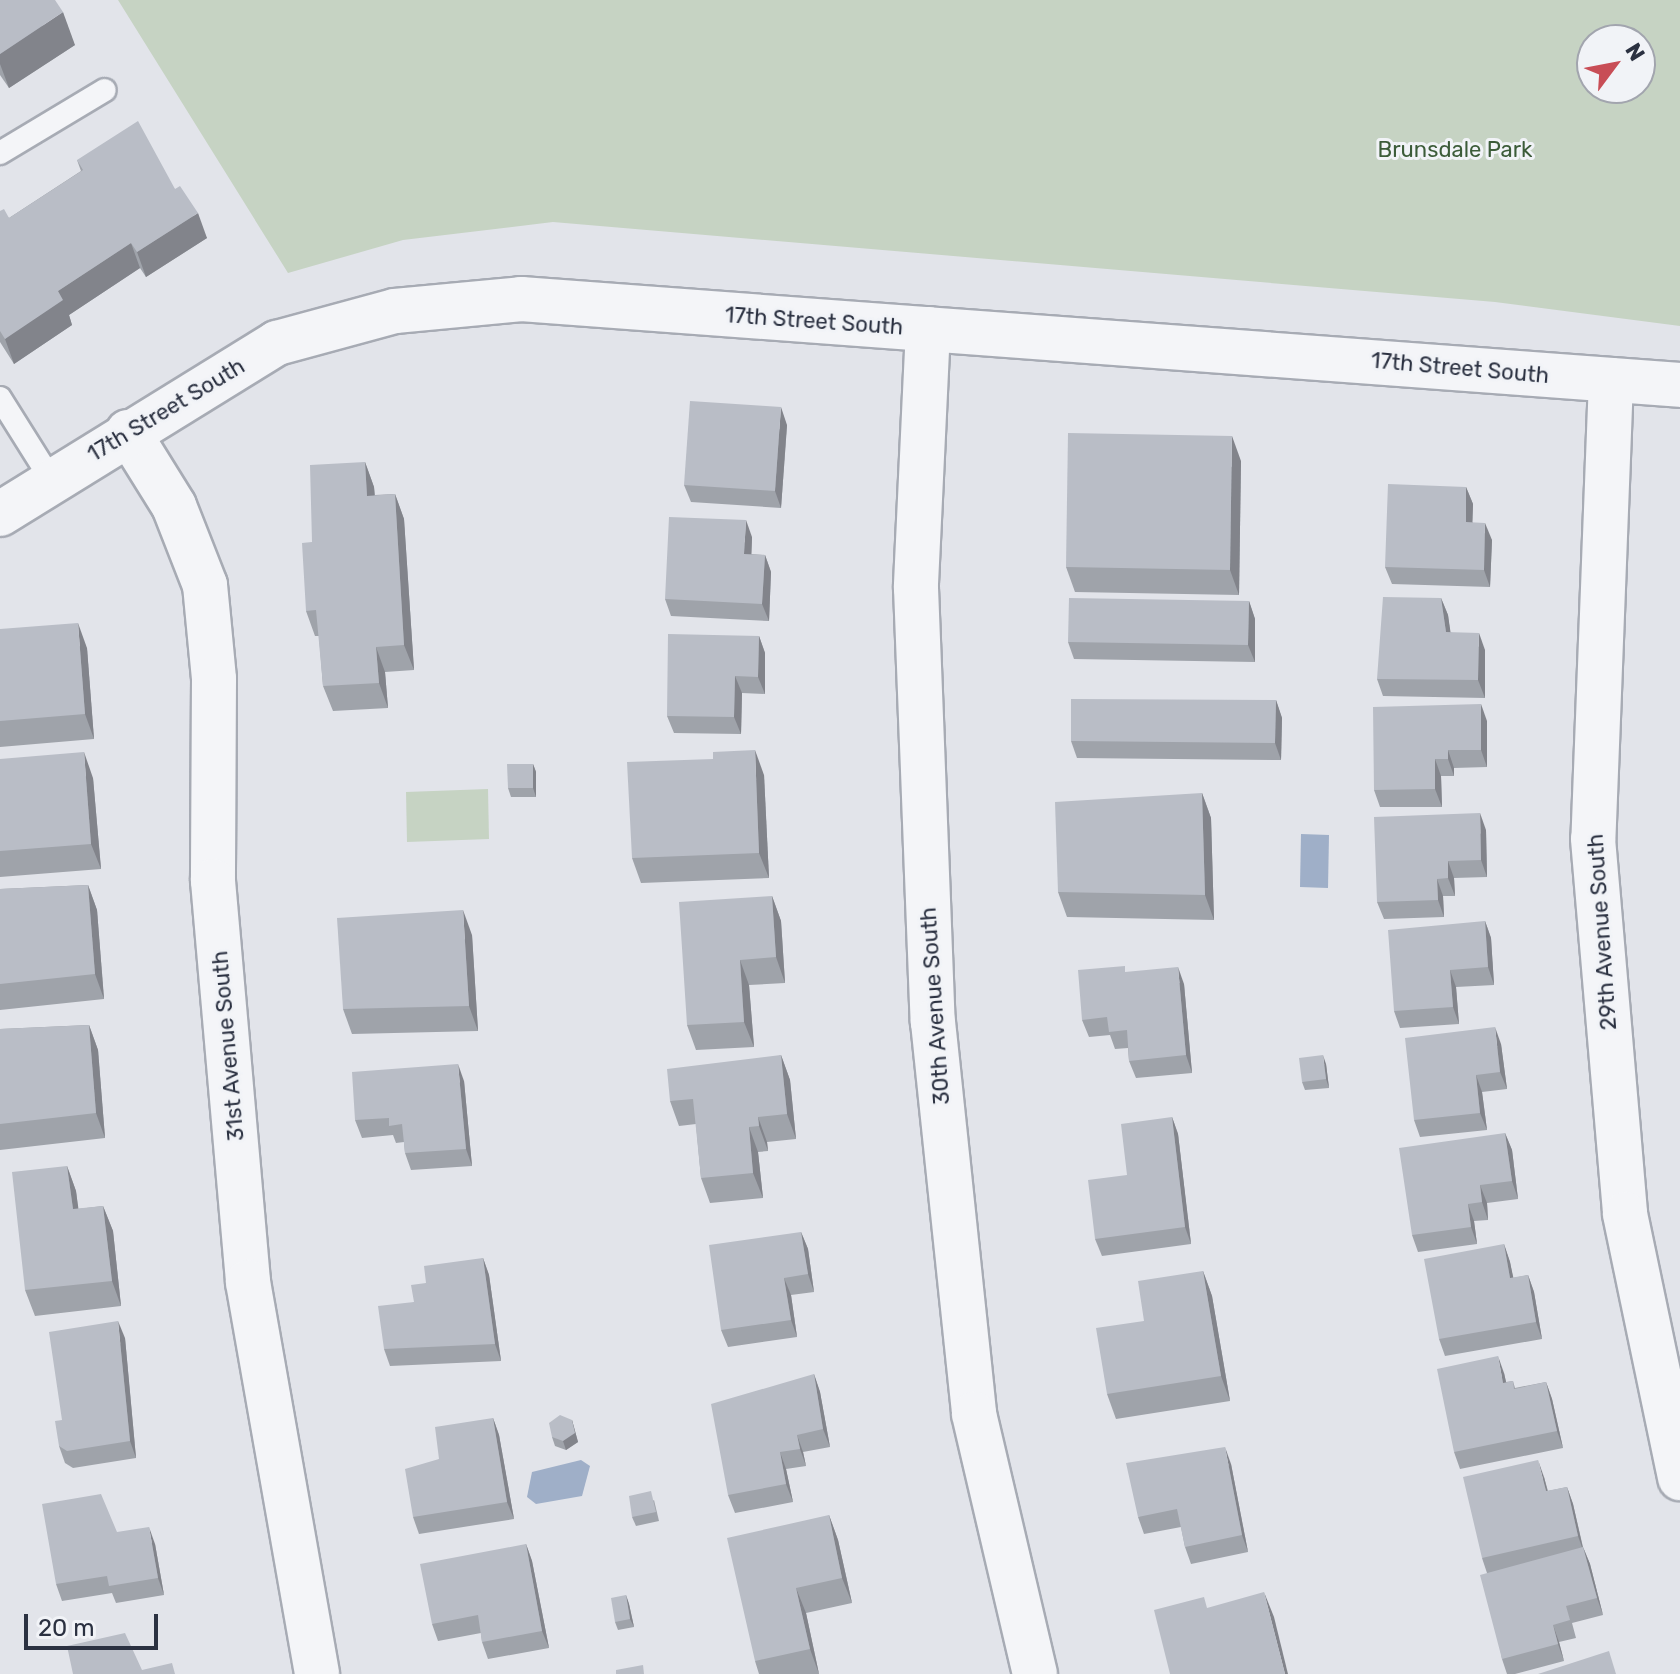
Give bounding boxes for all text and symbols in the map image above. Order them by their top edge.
north arrow [1576,24,1656,104]
text: N [1619,38,1651,66]
park label: Brunsdale Park [1378,137,1532,163]
street label: 17th Street South [724,302,904,340]
street label: 17th Street South [1370,347,1550,389]
street label: 17th Street South [83,353,249,467]
street label: 29th Avenue South [1582,833,1622,1031]
street label: 30th Avenue South [915,906,955,1106]
street label: 31st Avenue South [207,949,249,1143]
scale bar [28,1598,162,1648]
text: 20 m [38,1614,95,1642]

